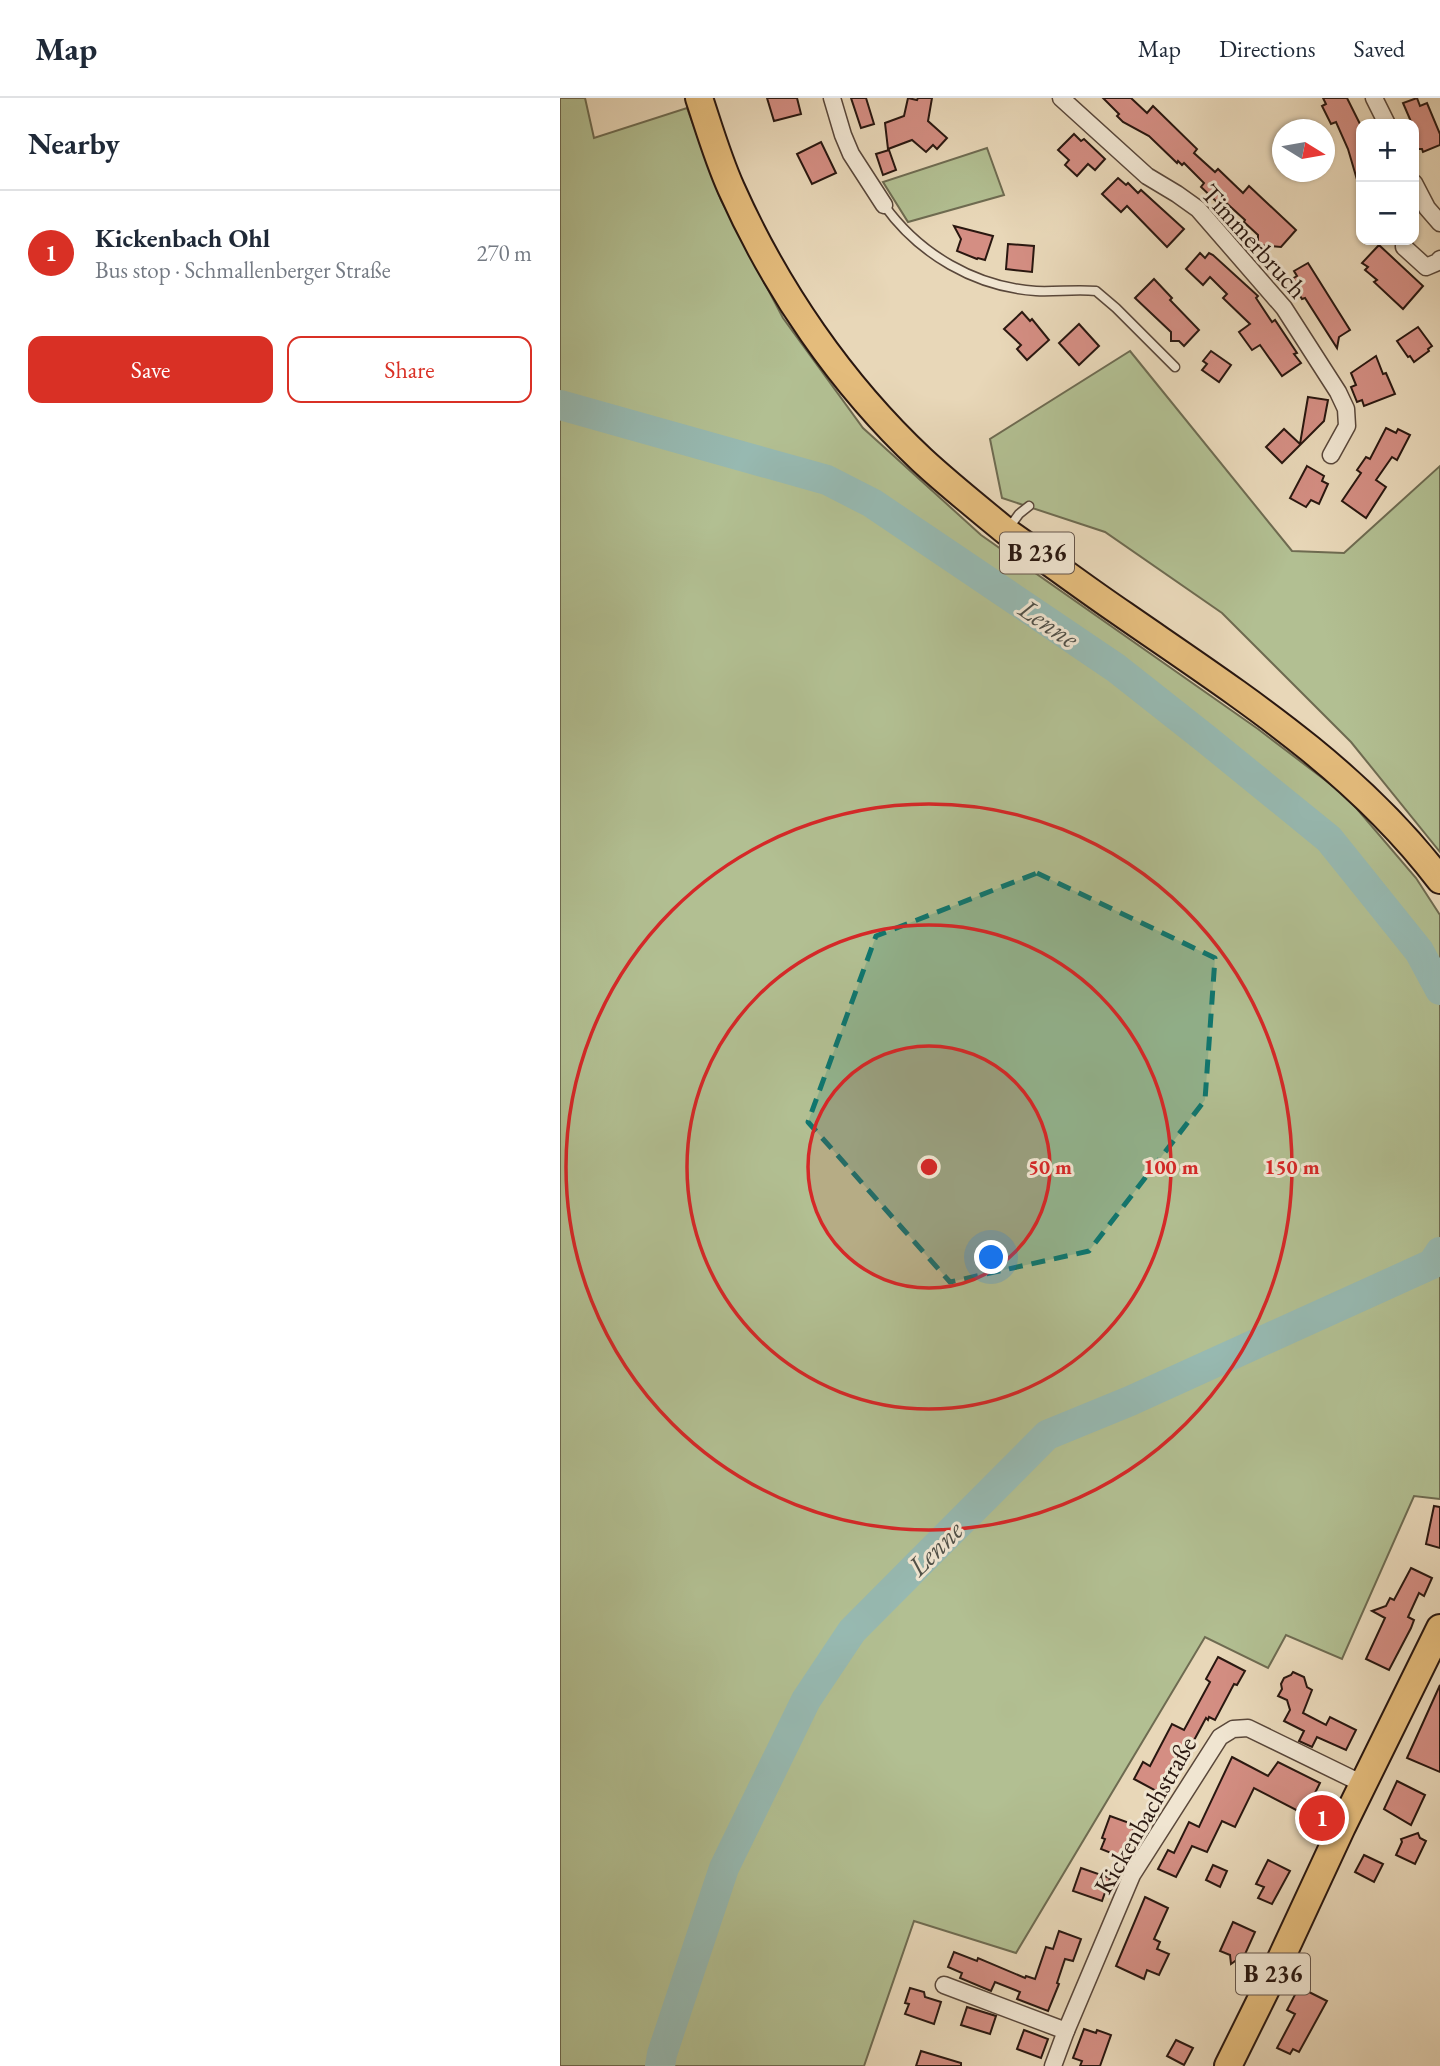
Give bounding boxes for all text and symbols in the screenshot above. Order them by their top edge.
text: Map [35,27,97,70]
text: Map [1138,33,1181,64]
text: Directions [1219,33,1316,64]
text: Saved [1354,33,1405,64]
north arrow [1272,119,1335,182]
map controls [1356,119,1419,245]
button: + [1356,119,1419,182]
text: Nearby [28,124,120,163]
street label: Timmerbruch [1194,177,1314,305]
button: − [1356,182,1419,245]
text: Kickenbach Ohl [95,221,270,255]
text: 1 [45,238,57,268]
text: 270 m [476,238,532,268]
text: Bus stop · Schmallenberger Straße [95,255,391,285]
button: Save [28,336,273,403]
button: Share [287,336,532,403]
road number: B 236 [1000,532,1074,574]
water label: Lenne [1011,590,1086,656]
text: 50 m [1028,1153,1072,1180]
text: 100 m [1143,1153,1199,1180]
text: 150 m [1264,1153,1320,1180]
centre of rings [917,1155,941,1179]
your location [974,1240,1008,1274]
water label: Lenne [899,1512,971,1584]
street label: Kickenbachstraße [1086,1730,1204,1900]
pin: 1 [1299,1792,1345,1844]
road number: B 236 [1236,1954,1310,1994]

